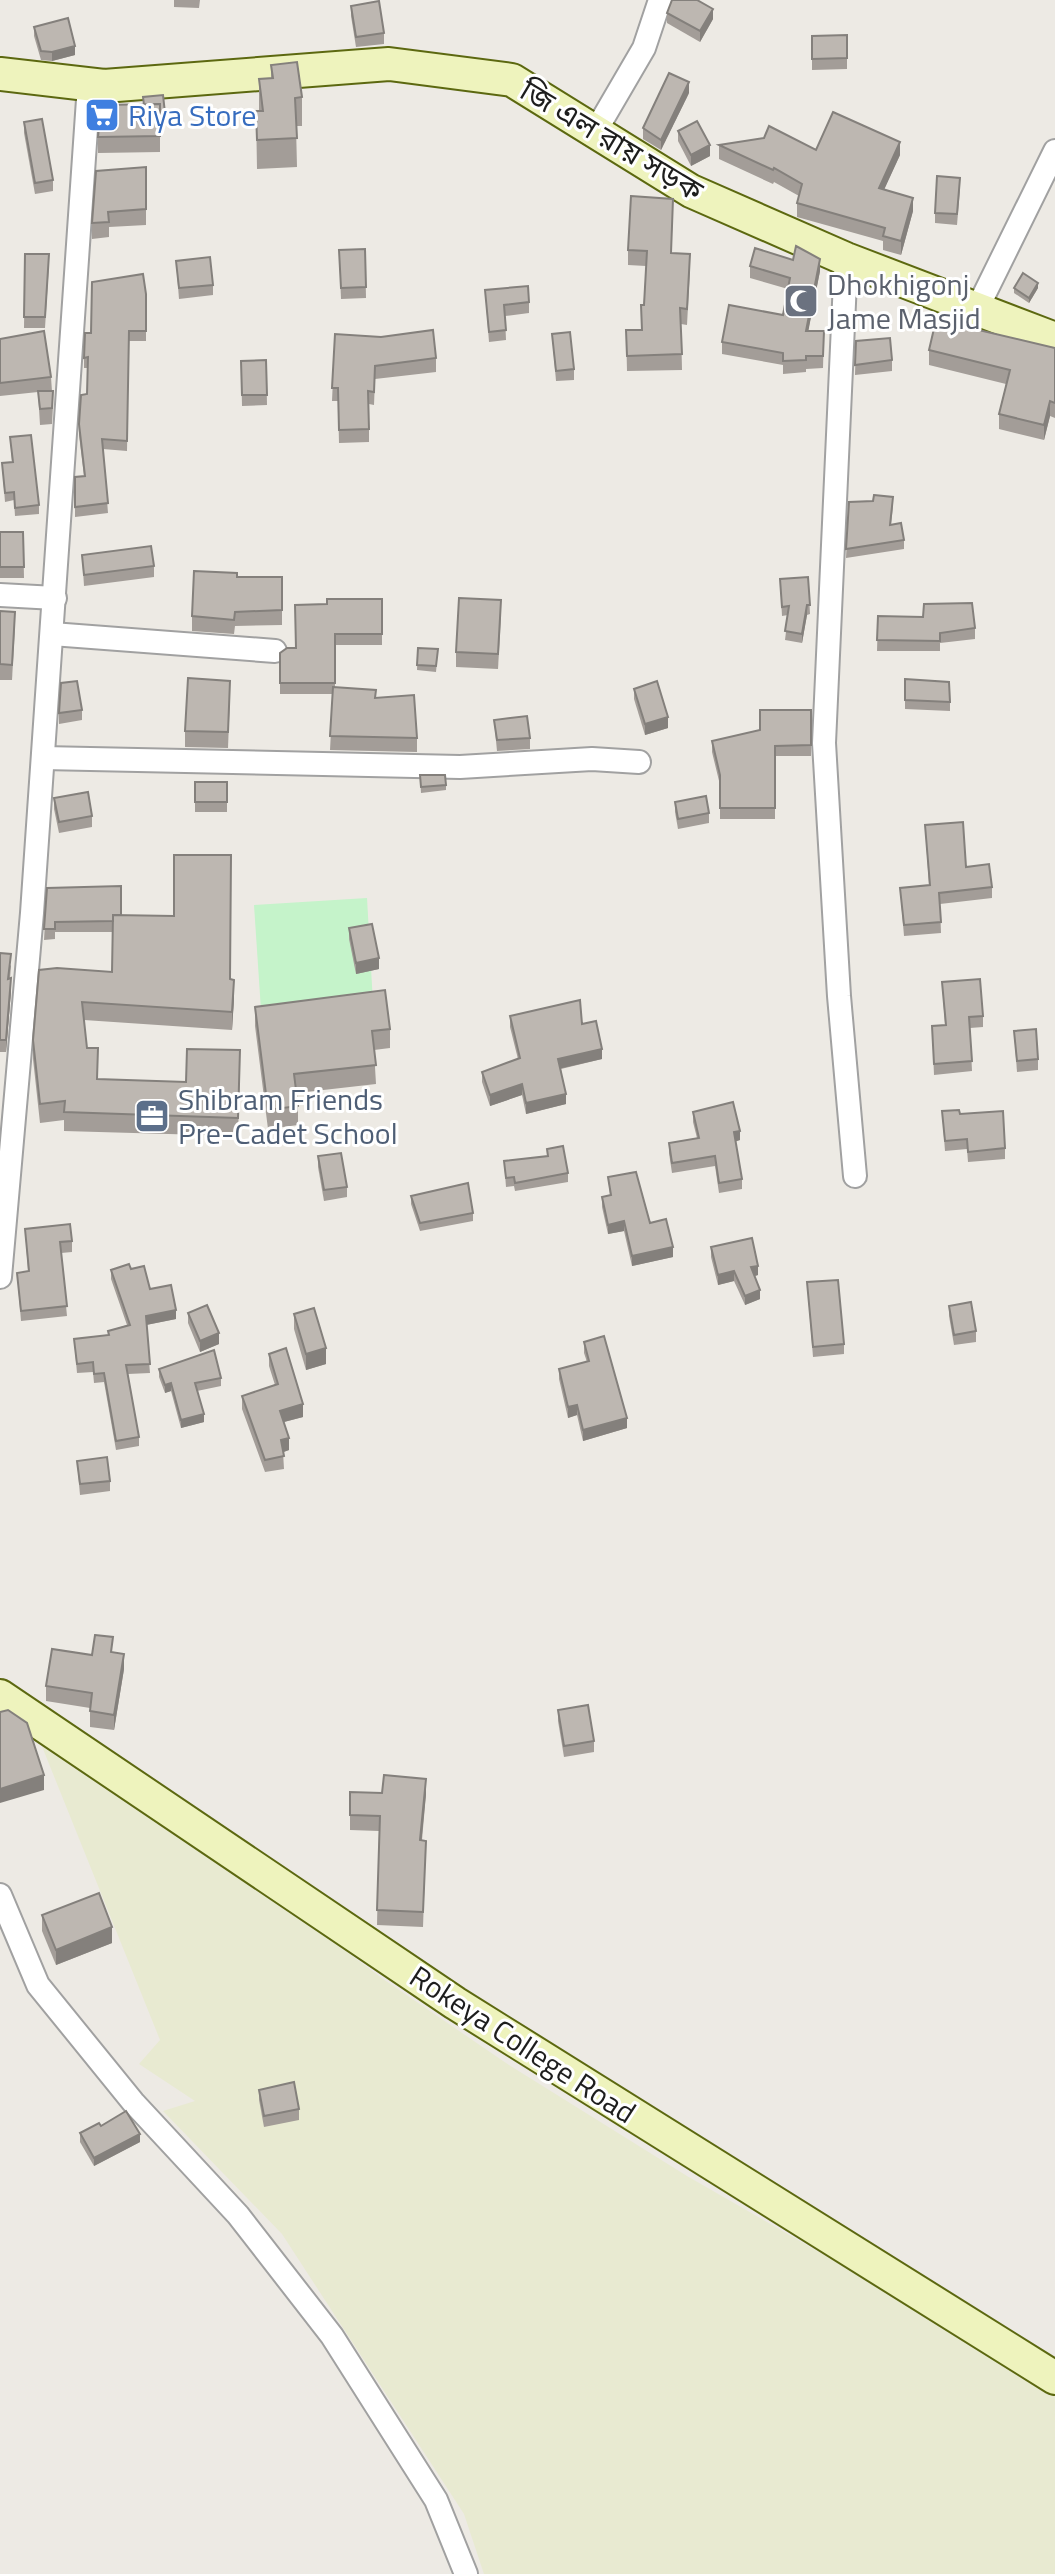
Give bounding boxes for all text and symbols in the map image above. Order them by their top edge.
street label: জি এল রায় সড়ক [511,67,713,213]
place label: Riya Store [128,92,257,138]
supermarket icon: Riya Store [83,96,121,134]
place label: Dhokhigonj Jame Masjid [827,261,981,341]
mosque icon: Dhokhigonj Jame Masjid [782,282,820,320]
place label: Shibram Friends Pre-Cadet School [178,1076,398,1156]
office icon: Shibram Friends Pre-Cadet School [133,1097,171,1135]
street label: Rokeya College Road [401,1953,645,2135]

